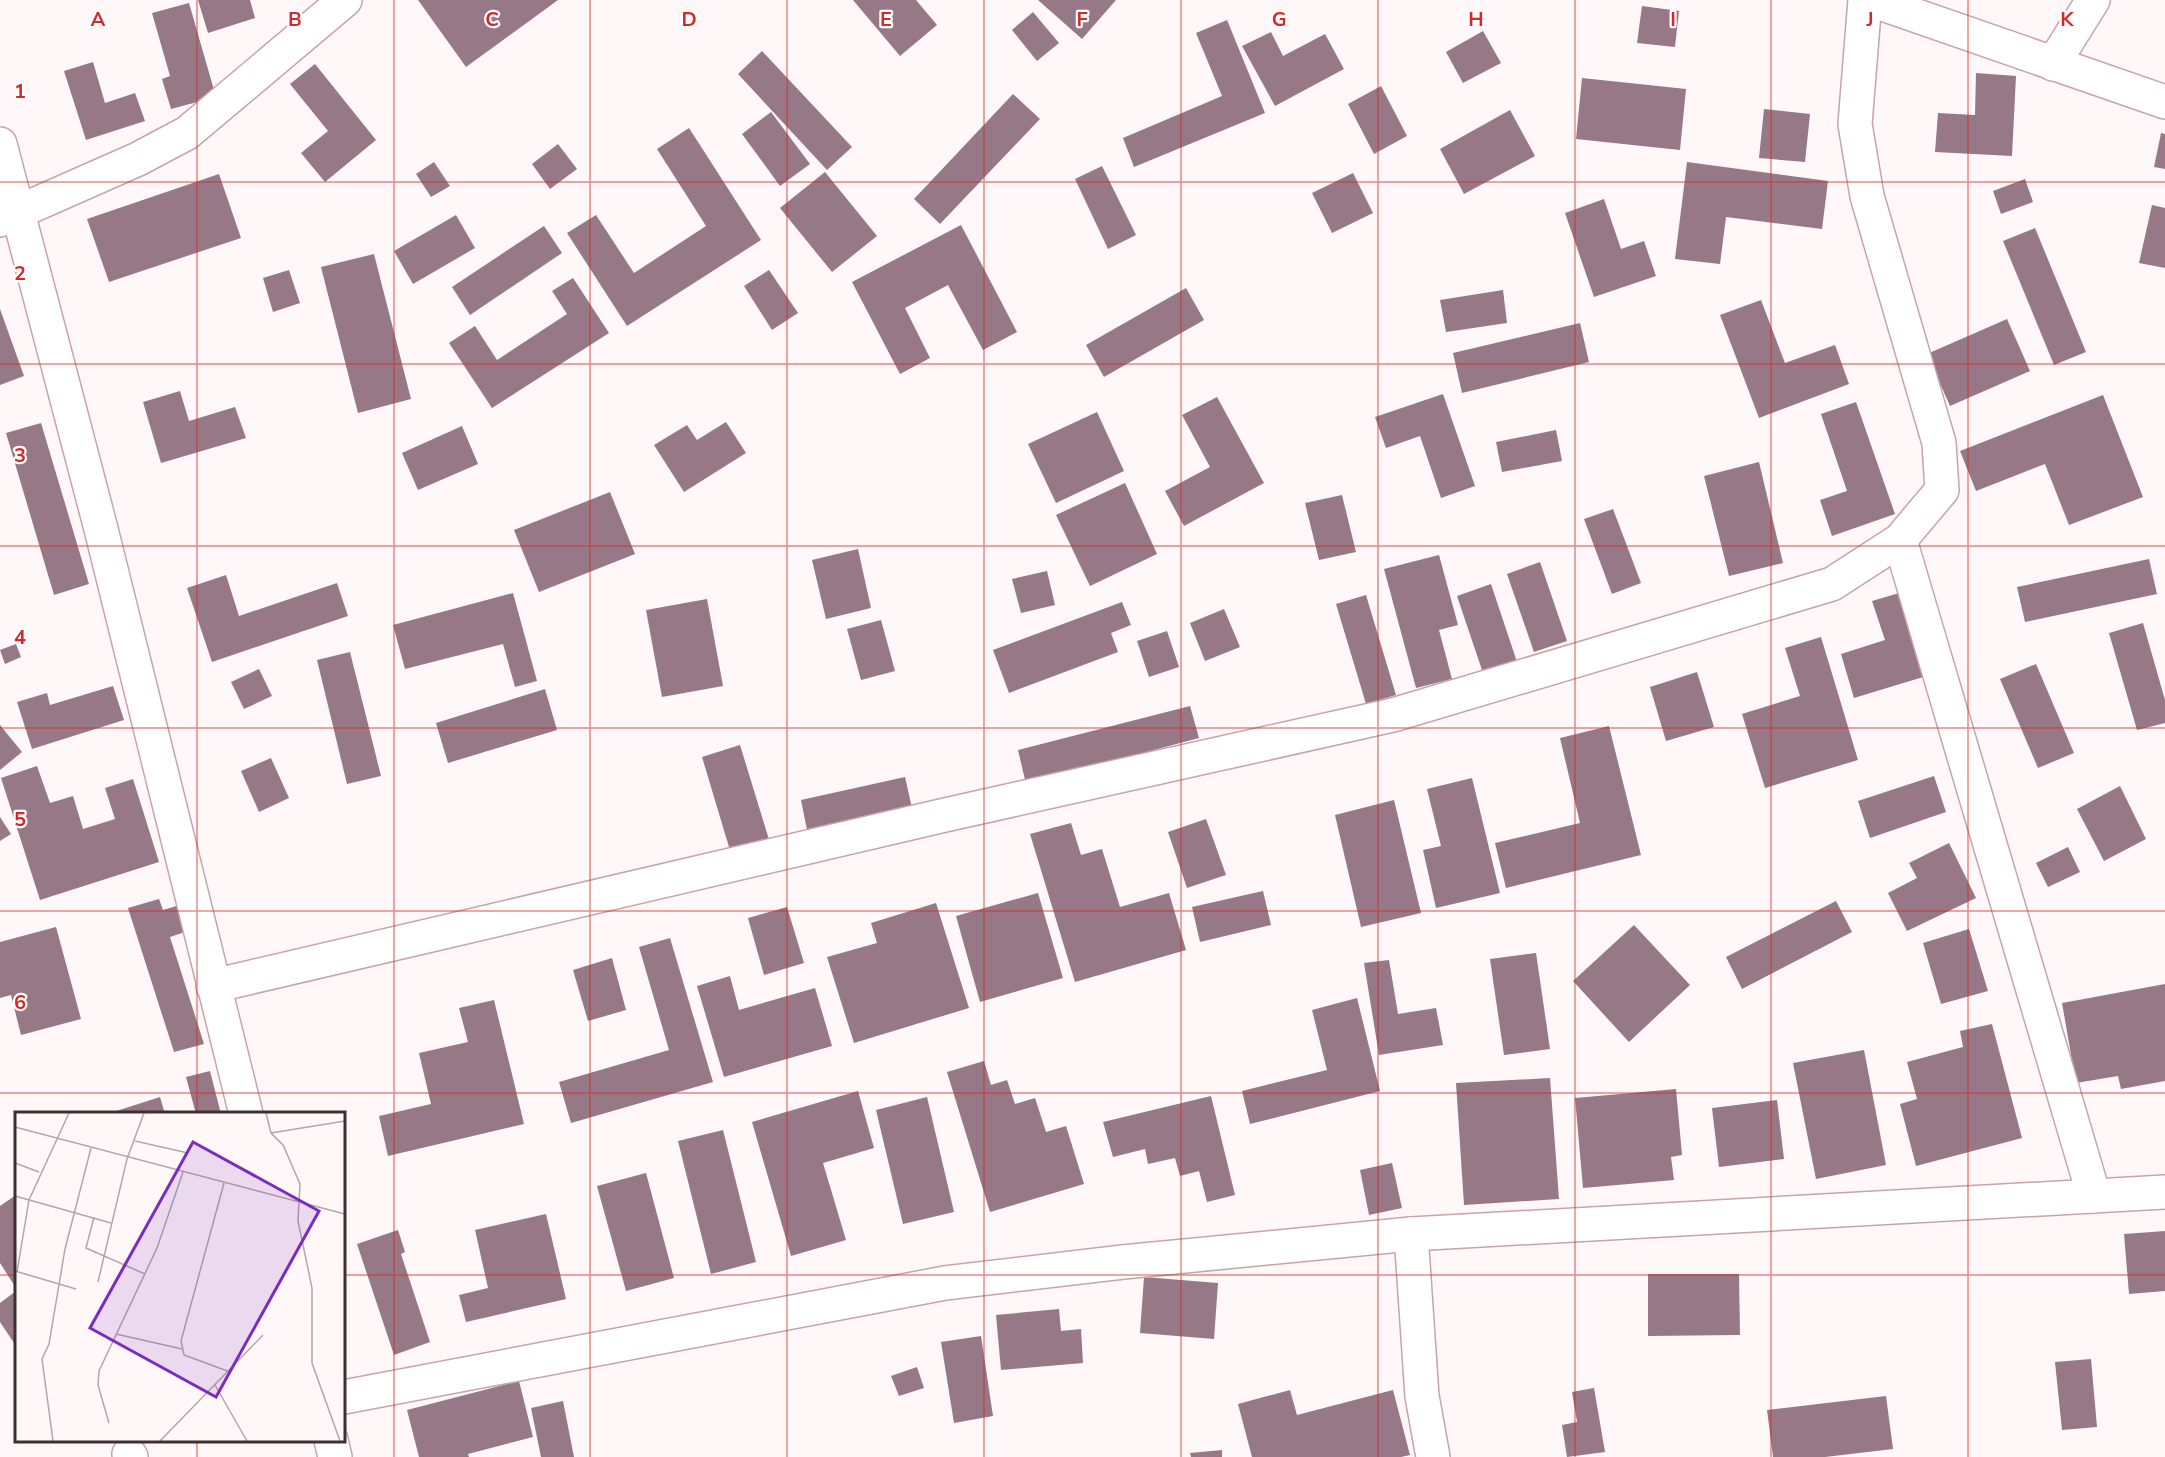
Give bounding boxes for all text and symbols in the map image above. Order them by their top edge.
text: A [91,6,106,33]
text: B [288,6,302,33]
text: C [485,6,499,33]
text: D [681,6,697,33]
text: E [880,6,892,33]
text: F [1076,6,1088,33]
text: G [1272,6,1286,33]
text: H [1468,6,1484,33]
text: I [1670,6,1676,33]
text: J [1865,6,1874,33]
text: K [2060,6,2074,33]
text: 1 [14,78,26,105]
text: 2 [14,260,26,287]
text: 3 [14,442,26,469]
text: 4 [14,624,26,651]
text: 5 [14,806,26,833]
text: 6 [14,989,26,1016]
inset map [15,1112,345,1442]

